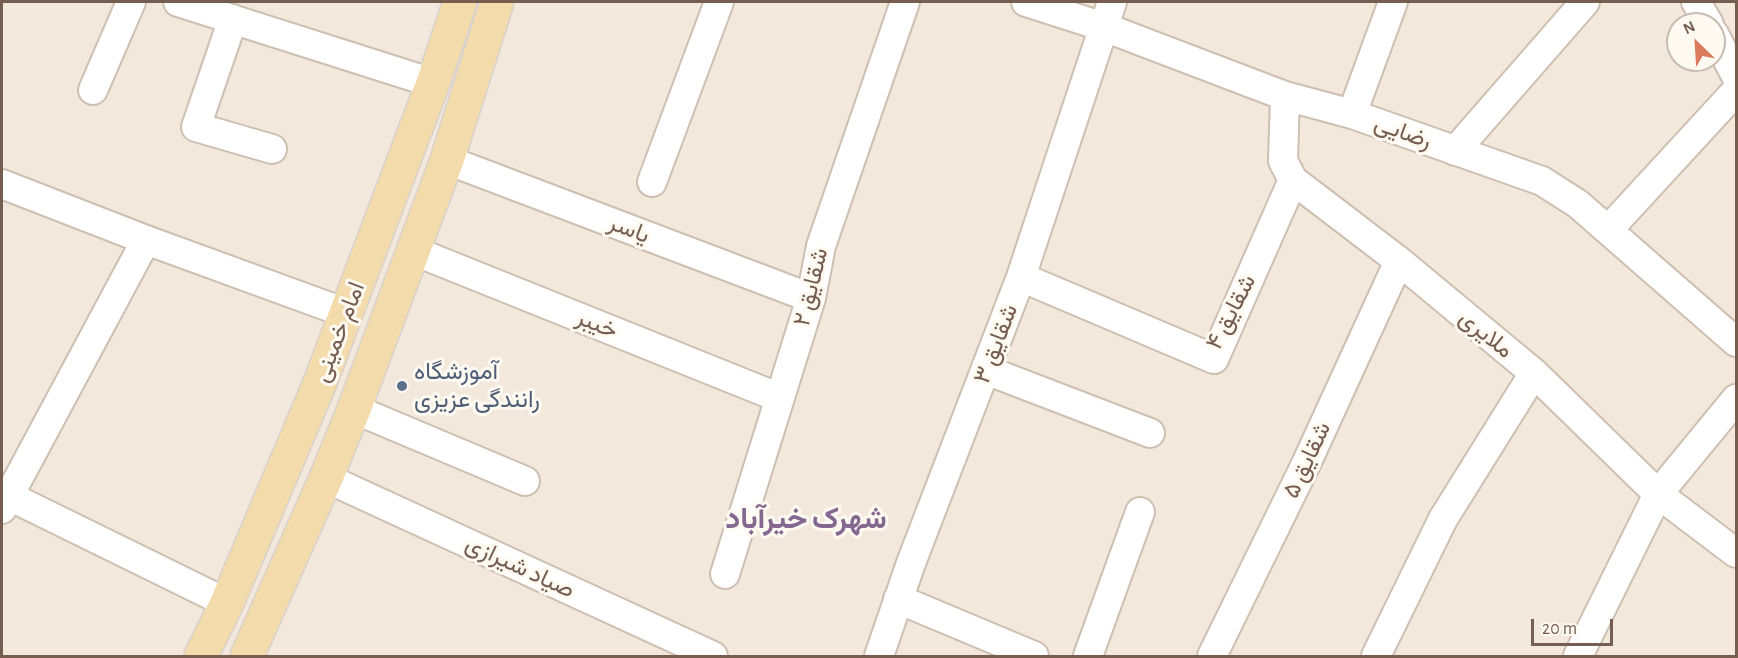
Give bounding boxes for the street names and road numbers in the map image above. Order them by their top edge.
street label: رضایی [1370,108,1436,156]
street label: یاسر [604,208,654,250]
street label: شقایق ۲ [787,245,835,329]
street label: شقایق ۴ [1200,269,1262,355]
street label: امام خمینی [307,278,371,386]
street label: شقایق ۳ [968,300,1024,388]
street label: خیبر [572,303,622,345]
street label: ملایری [1453,303,1519,365]
street label: شقایق ۵ [1277,417,1337,503]
street label: صیاد شیرازی [461,529,579,605]

